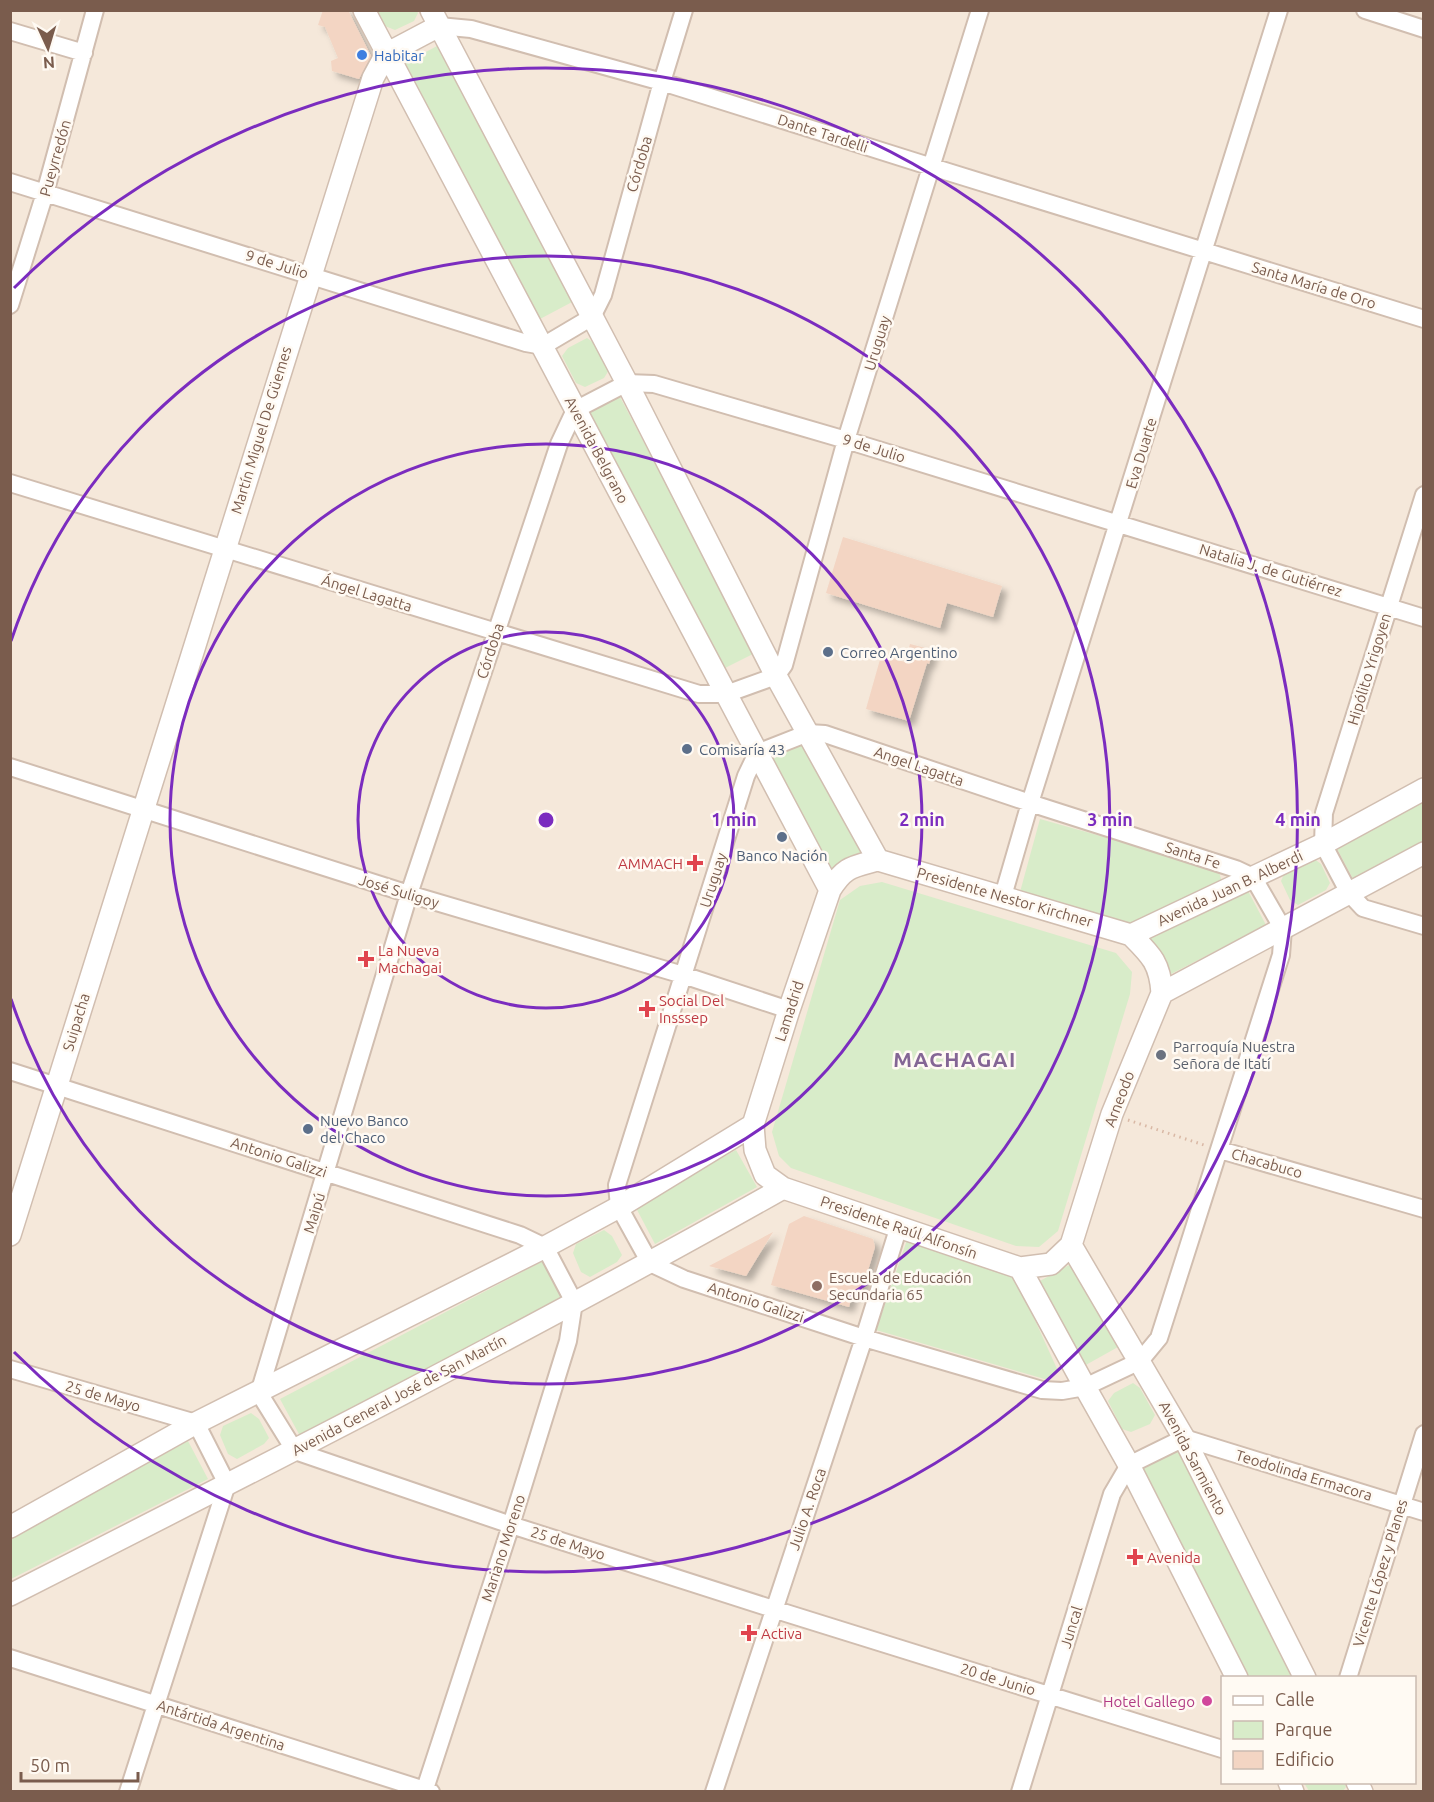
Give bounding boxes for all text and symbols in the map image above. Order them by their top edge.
north arrow [18,18,78,78]
place label: Habitar [374,47,424,64]
marker: Habitar [355,48,369,62]
text: N [42,54,56,72]
street label: Dante Tardelli [776,110,870,156]
street label: Pueyrredón [36,118,74,198]
street label: Córdoba [623,134,655,194]
street label: 9 de Julio [244,246,310,282]
street label: Santa María de Oro [1250,258,1378,312]
street label: Uruguay [861,313,893,373]
street label: Martín Miguel De Güemes [227,344,295,516]
street label: Avenida Belgrano [562,394,632,506]
street label: Eva Duarte [1122,415,1160,491]
street label: 9 de Julio [841,430,907,466]
street label: Natalia J. de Gutiérrez [1197,540,1345,600]
street label: Ángel Lagatta [320,571,414,615]
street label: Hipólito Yrigoyen [1344,611,1394,727]
street label: Córdoba [473,621,507,681]
place label: Correo Argentino [840,644,958,661]
marker: Correo Argentino [821,645,835,659]
place label: Comisaría 43 [699,741,785,758]
marker: Comisaría 43 [680,742,694,756]
street label: Angel Lagatta [872,743,966,789]
text: 1 min [711,809,757,829]
text: 2 min [899,809,945,829]
text: 3 min [1087,809,1133,829]
text: 4 min [1275,809,1321,829]
centre of rings [536,810,556,830]
marker: Banco Nación [775,830,789,844]
street label: Santa Fe [1163,838,1223,872]
place label: Banco Nación [736,847,828,864]
street label: Avenida Juan B. Alberdi [1155,847,1305,929]
street label: Uruguay [696,850,730,910]
place label: AMMACH [618,855,683,872]
marker: AMMACH [688,856,702,870]
street label: Presidente Nestor Kirchner [915,864,1095,930]
street label: José Suligoy [357,871,441,911]
place label: La Nueva Machagai [378,942,442,976]
marker: La Nueva Machagai [359,952,373,966]
street label: Lamadrid [771,978,807,1044]
street label: Suipacha [59,991,93,1053]
place label: Social Del Insssep [659,992,724,1026]
marker: Social Del Insssep [640,1002,654,1016]
place label: Parroquía Nuestra Señora de Itatí [1173,1038,1295,1072]
district label: MACHAGAI [893,1047,1017,1071]
marker: Parroquía Nuestra Señora de Itatí [1154,1048,1168,1062]
street label: Arneodo [1101,1069,1137,1129]
place label: Nuevo Banco del Chaco [320,1112,409,1146]
marker: Nuevo Banco del Chaco [301,1122,315,1136]
street label: Antonio Galizzi [229,1133,329,1181]
street label: Chacabuco [1229,1145,1305,1181]
street label: Maipú [300,1191,328,1235]
street label: Presidente Raúl Alfonsín [818,1192,980,1262]
place label: Escuela de Educación Secundaria 65 [829,1269,972,1303]
street label: Antonio Galizzi [706,1278,806,1326]
marker: Escuela de Educación Secundaria 65 [810,1279,824,1293]
street label: Avenida General José de San Martín [289,1331,509,1459]
street label: 25 de Mayo [63,1377,143,1415]
street label: Avenida Sarmiento [1156,1398,1230,1518]
street label: Teodolinda Ermacora [1234,1446,1374,1504]
street label: Julio A. Roca [785,1466,829,1552]
street label: Mariano Moreno [478,1492,528,1604]
street label: Vicente López y Planes [1349,1497,1411,1649]
street label: 25 de Mayo [528,1523,608,1563]
place label: Avenida [1147,1549,1201,1566]
marker: Avenida [1128,1550,1142,1564]
street label: Juncal [1057,1604,1085,1650]
place label: Activa [761,1625,802,1642]
marker: Activa [742,1626,756,1640]
street label: 20 de Junio [958,1660,1038,1698]
legend [1221,1676,1416,1784]
text: Calle [1275,1689,1315,1709]
place label: Hotel Gallego [1103,1693,1195,1710]
marker: Hotel Gallego [1200,1694,1214,1708]
street label: Antártida Argentina [155,1696,287,1754]
text: Parque [1275,1719,1332,1739]
scale bar [21,1745,138,1783]
text: Edificio [1275,1749,1334,1769]
text: 50 m [30,1755,70,1775]

